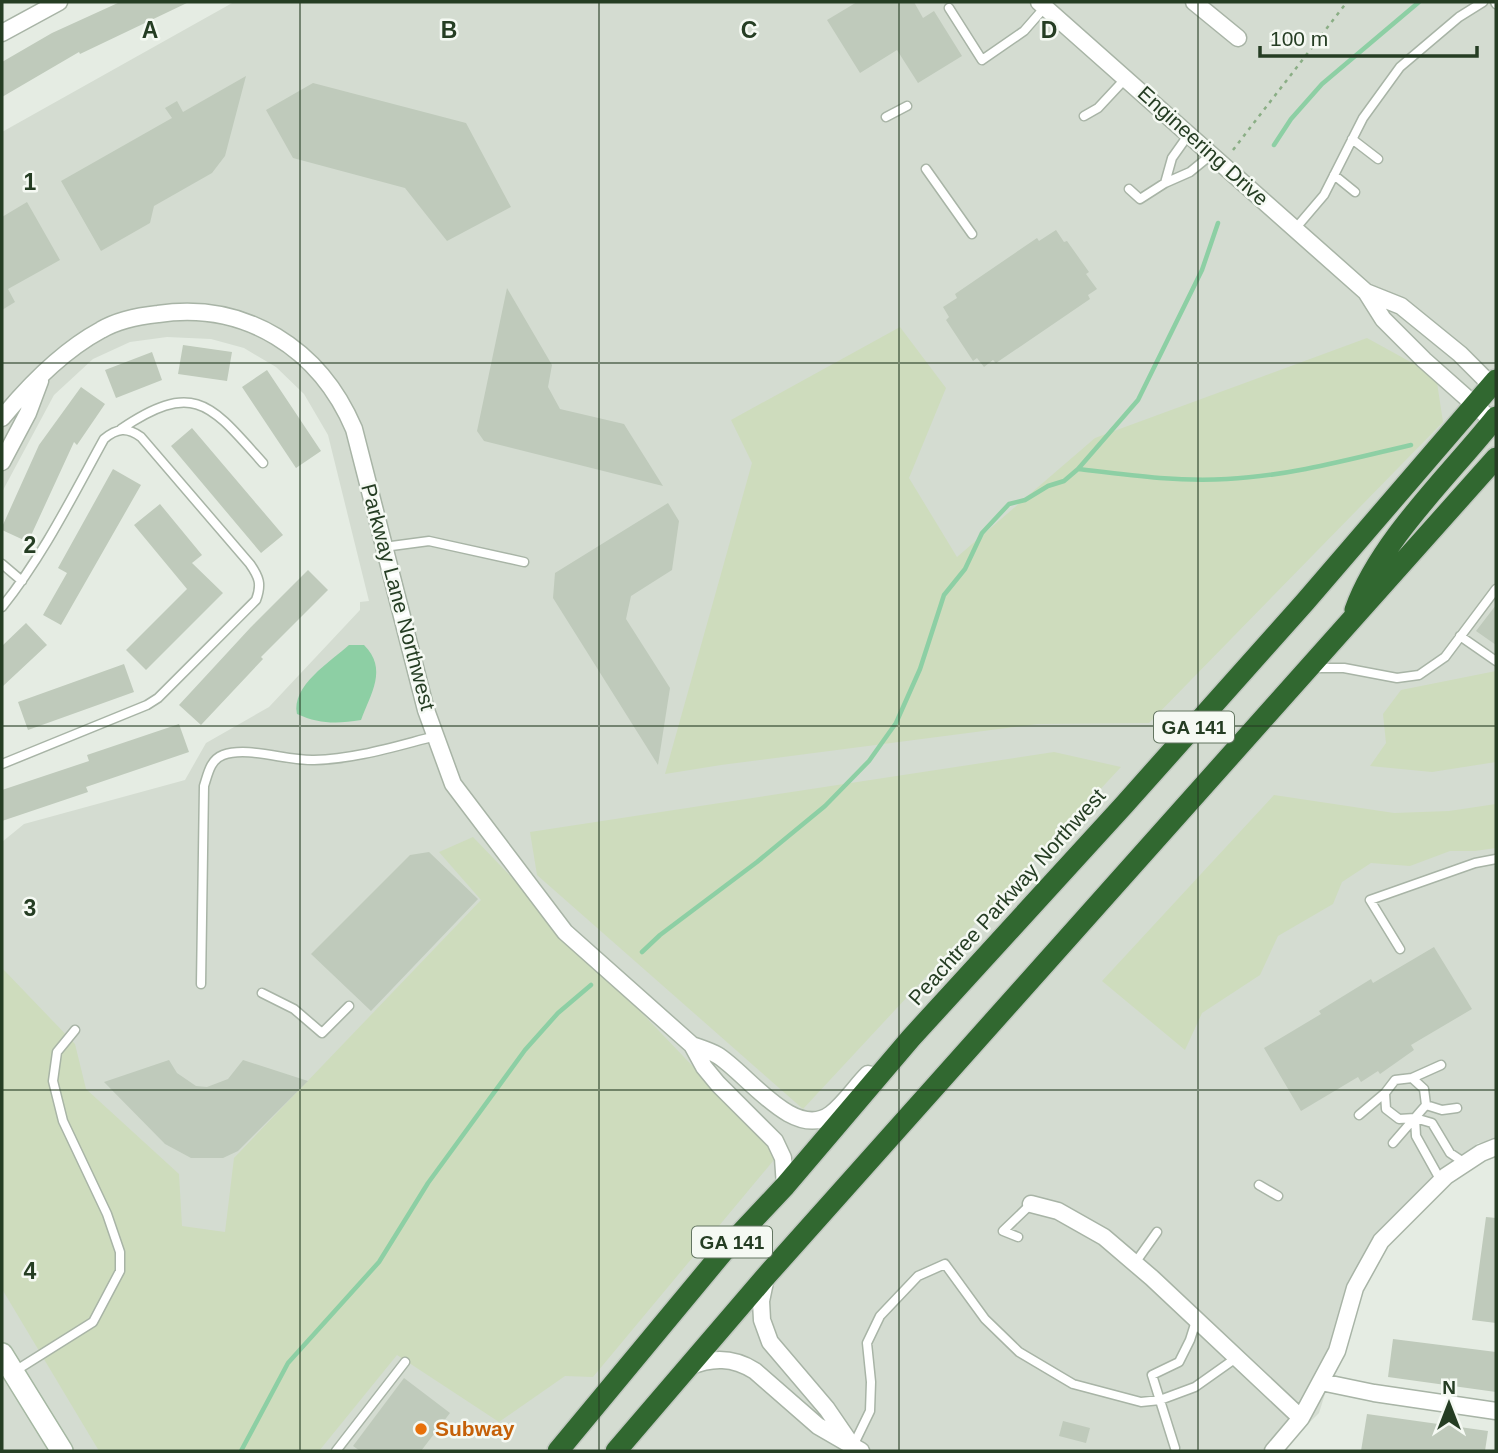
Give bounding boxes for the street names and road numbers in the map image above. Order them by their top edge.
street label: Engineering Drive [1134,81,1273,210]
street label: Parkway Lane Northwest [357,481,440,713]
road number: GA 141 [1154,712,1234,742]
street label: Peachtree Parkway Northwest [904,784,1110,1009]
road number: GA 141 [692,1226,772,1258]

